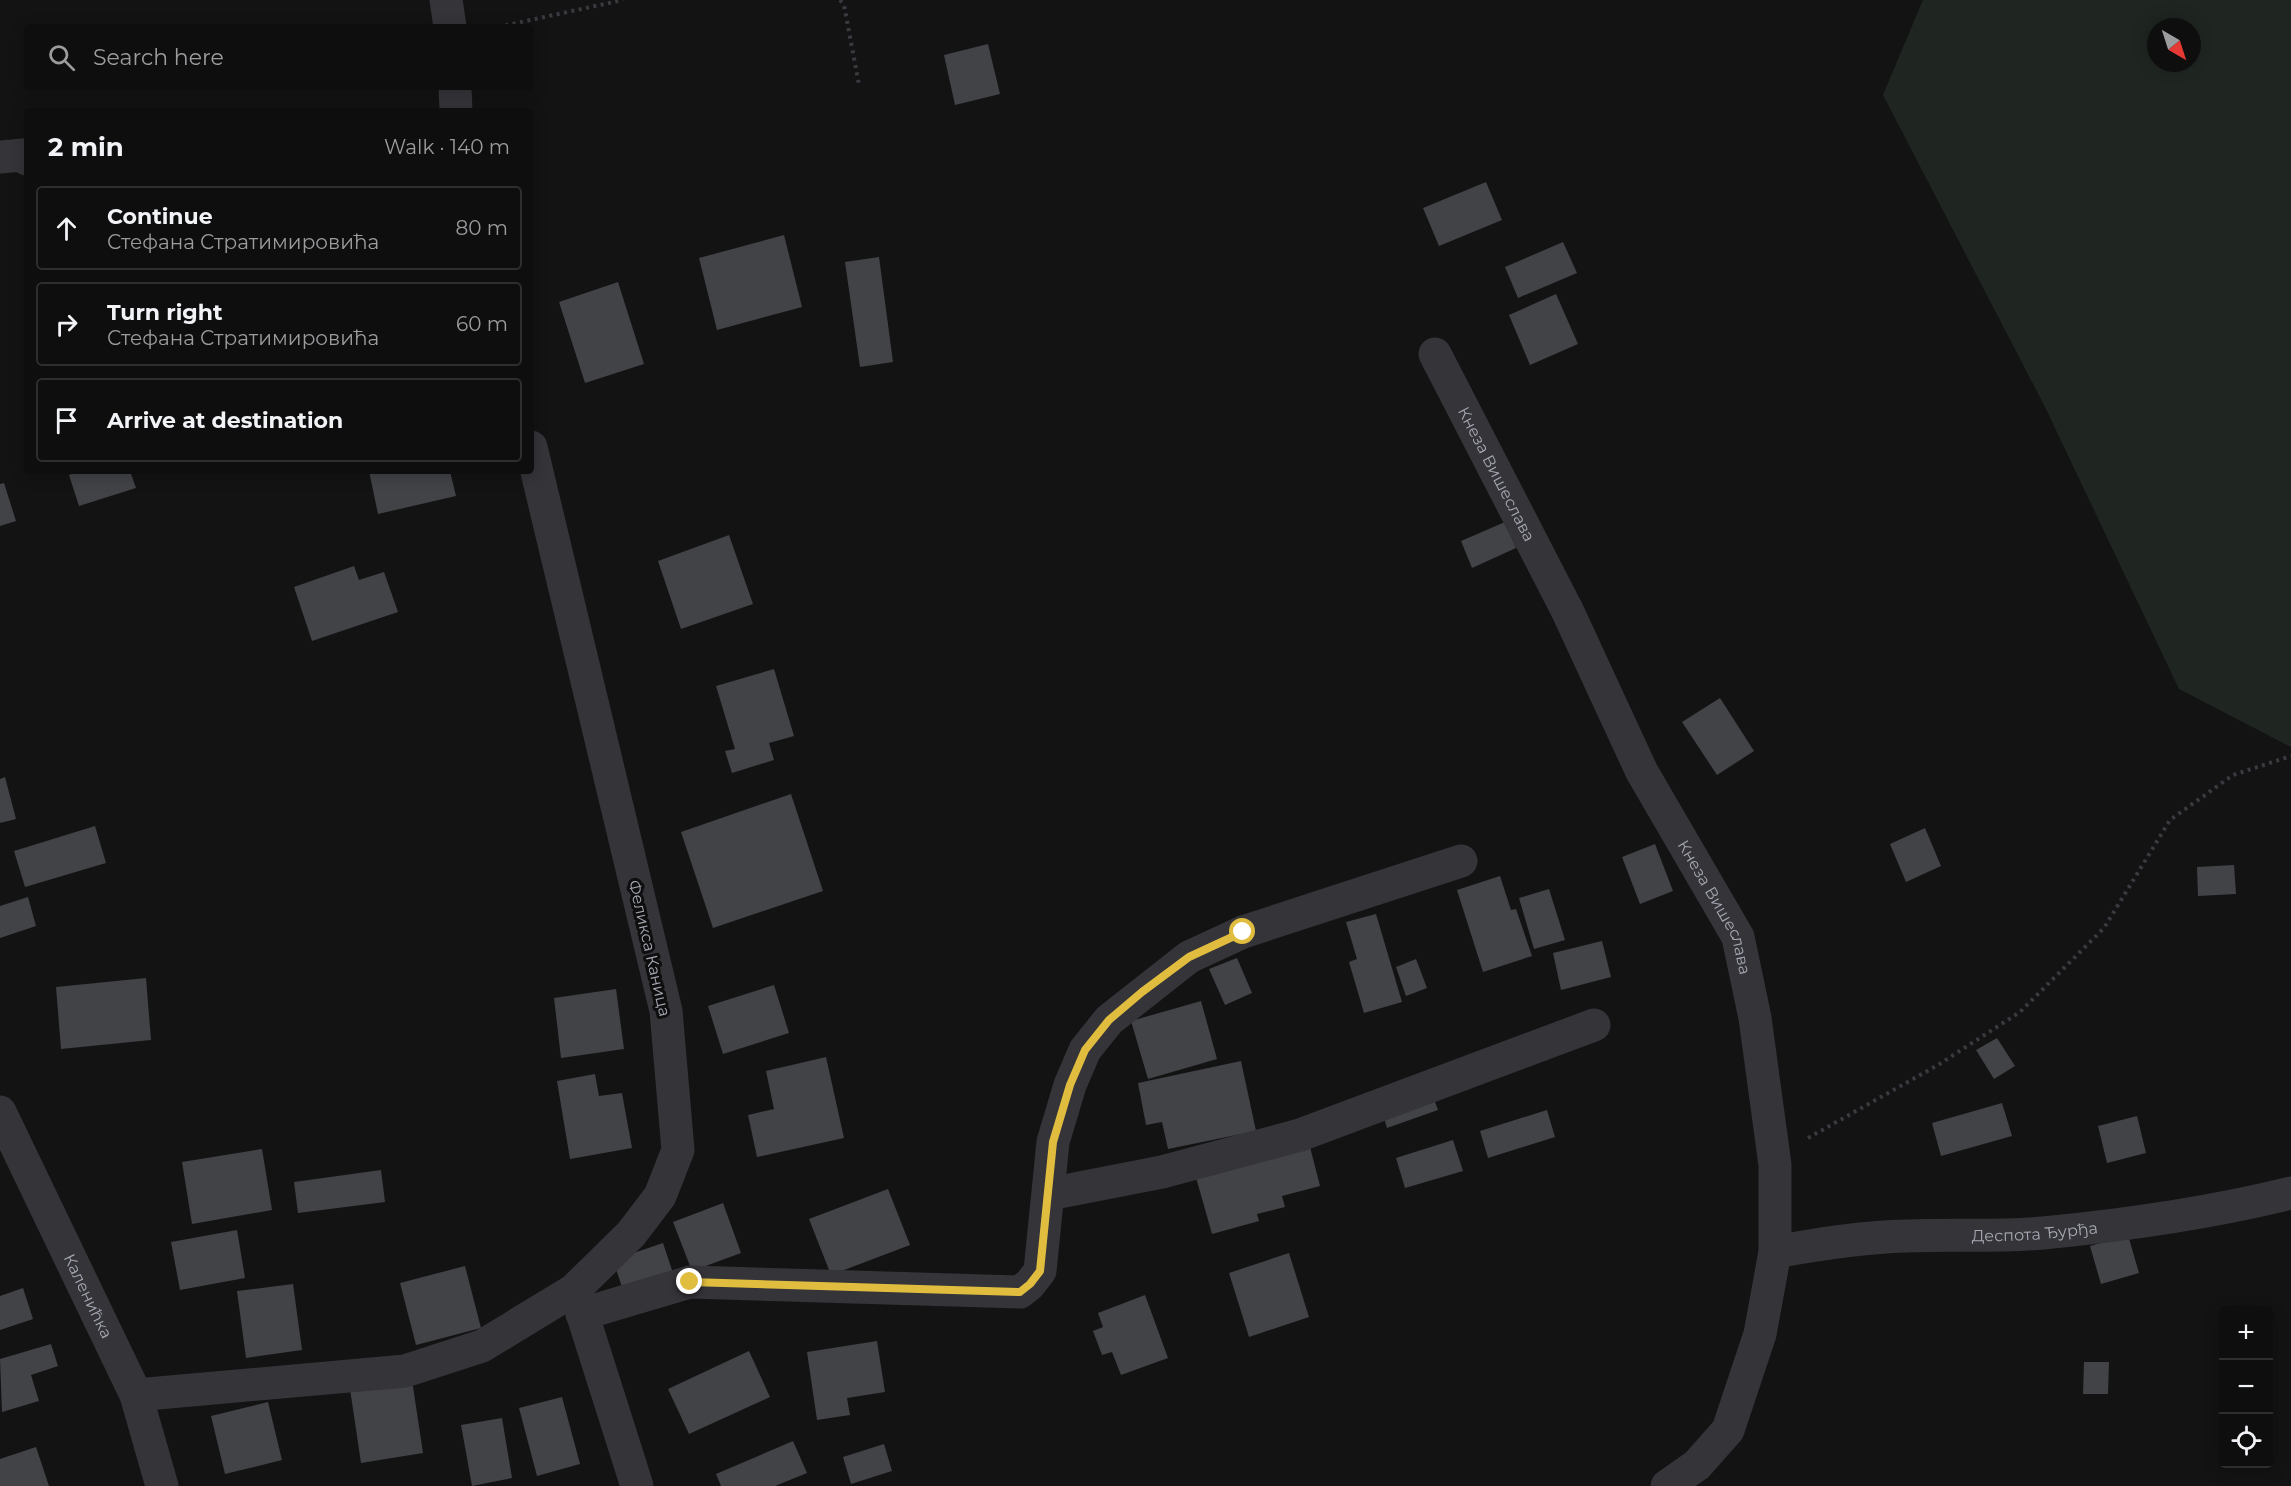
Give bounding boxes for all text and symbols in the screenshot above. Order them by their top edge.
north arrow [2147,18,2201,72]
search box [24,24,534,90]
icon: search [45,41,78,74]
text: Search here [93,44,224,71]
text: 2 min [48,131,124,163]
text: Walk · 140 m [384,135,510,159]
text: Continue [107,203,213,230]
icon: ahead [50,212,83,245]
text: 80 m [456,216,508,240]
text: Стефана Стратимировића [107,230,379,254]
text: Turn right [107,299,222,326]
icon: right [50,308,83,341]
text: 60 m [456,312,508,336]
text: Стефана Стратимировића [107,326,379,350]
icon: arrive [50,404,83,437]
street label: Кнеза Вишеслава [1454,404,1539,545]
text: Arrive at destination [107,407,343,434]
street label: Кнеза Вишеслава [1674,837,1755,976]
street label: Феликса Каница [625,878,674,1018]
route start [1229,918,1255,944]
street label: Деспота Ђурђа [1972,1218,2099,1245]
street label: Каленићка [60,1251,116,1341]
route end [676,1268,702,1294]
map controls [2219,1306,2273,1468]
button: + [2219,1306,2273,1360]
button: − [2219,1360,2273,1414]
button: locate [2219,1414,2273,1468]

